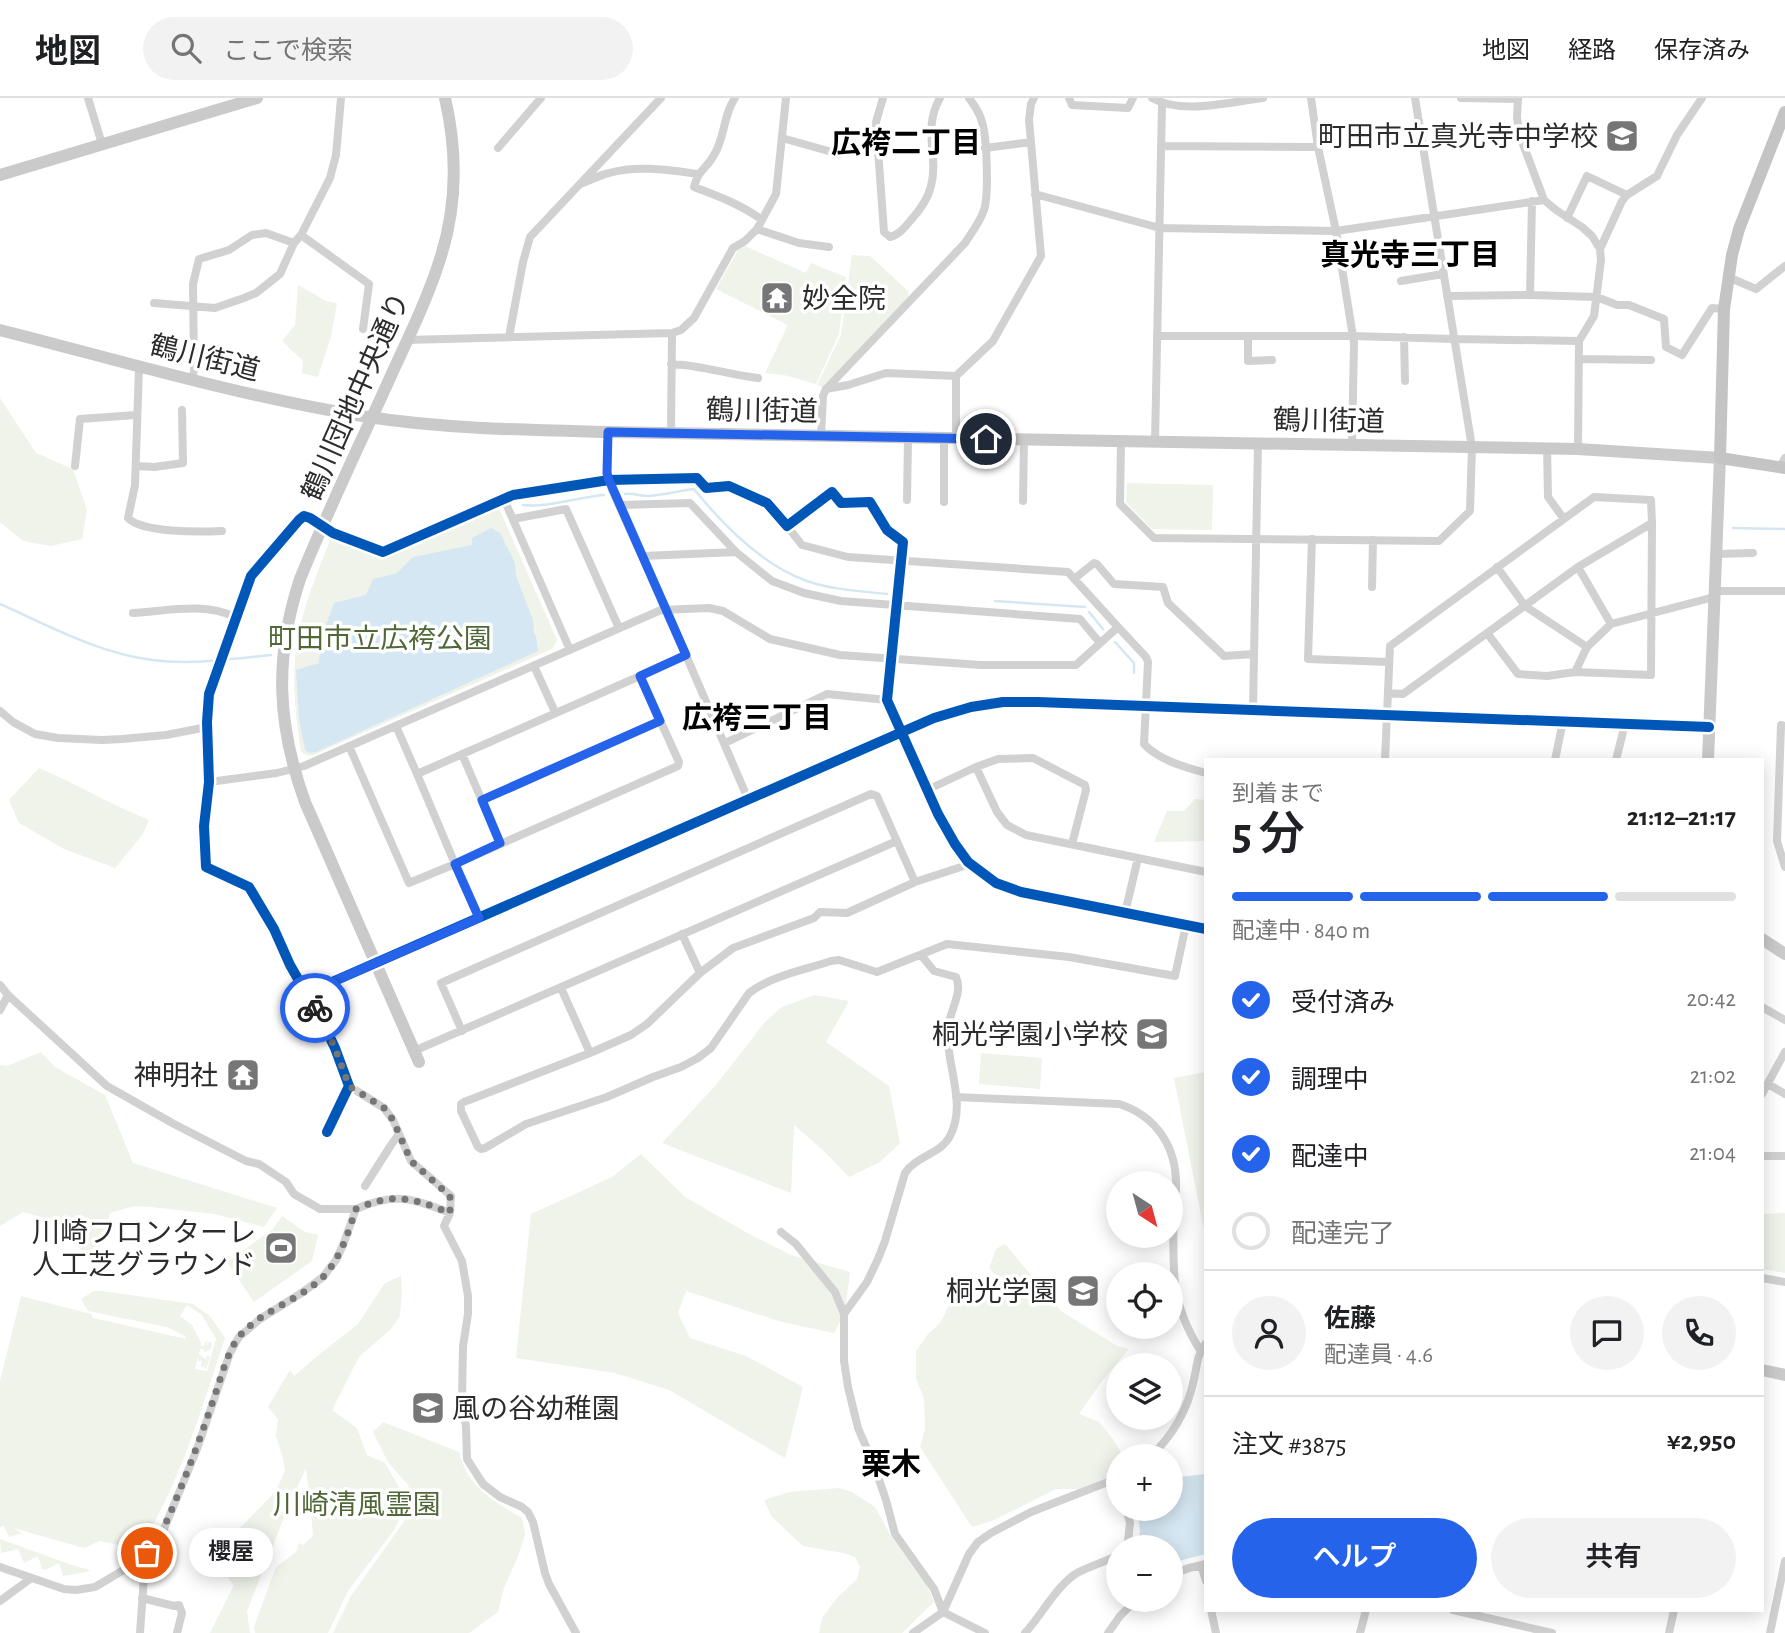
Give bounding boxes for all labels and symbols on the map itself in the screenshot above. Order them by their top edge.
school or university icon: 町田市立真光寺中学校 [1603,117,1641,155]
place label: 町田市立真光寺中学校 [1318,122,1598,152]
district label: 広袴二丁目 [831,127,981,159]
district label: 真光寺三丁目 [1320,239,1500,271]
temple icon: 妙全院 [758,279,796,317]
place label: 妙全院 [802,284,886,314]
street label: 鶴川団地中央通り [297,288,415,505]
street label: 鶴川街道 [147,330,263,386]
street label: 鶴川街道 [706,395,818,427]
street label: 鶴川街道 [1273,405,1385,437]
pin [956,409,1016,469]
park label: 町田市立広袴公園 [268,624,492,654]
district label: 広袴三丁目 [682,702,832,734]
courier [280,973,350,1043]
school or university icon: 桐光学園小学校 [1133,1015,1171,1053]
place label: 桐光学園小学校 [932,1020,1128,1050]
temple icon: 神明社 [224,1056,262,1094]
place label: 神明社 [134,1061,218,1091]
north arrow [1106,1171,1183,1248]
place label: 川崎フロンターレ 人工芝グラウンド [32,1218,256,1280]
sports icon: 川崎フロンターレ 人工芝グラウンド [262,1229,300,1267]
school or university icon: 桐光学園 [1064,1272,1102,1310]
place label: 桐光学園 [946,1277,1058,1307]
school or university icon: 風の谷幼稚園 [409,1389,447,1427]
place label: 風の谷幼稚園 [452,1394,620,1424]
district label: 栗木 [861,1448,921,1480]
park label: 川崎清風霊園 [273,1490,441,1520]
pin [117,1523,177,1583]
callout: 櫻屋 [189,1528,273,1578]

